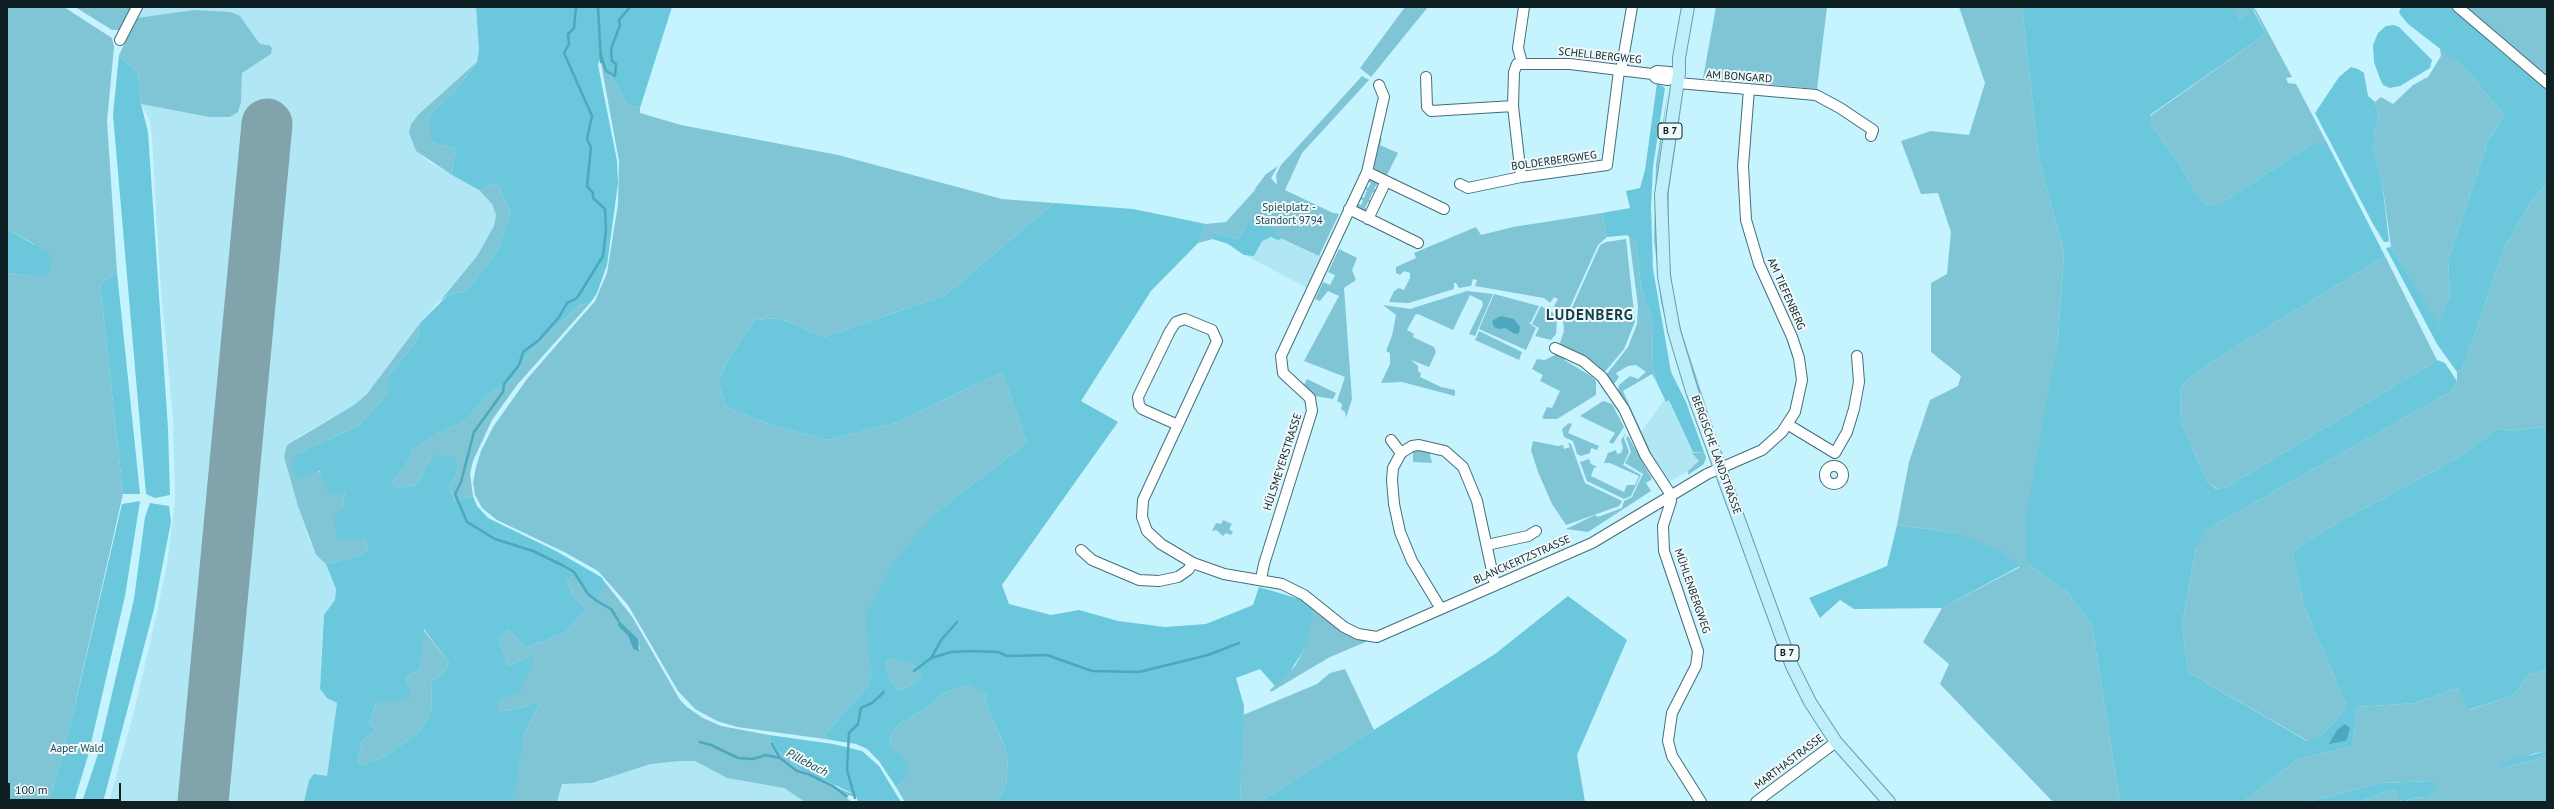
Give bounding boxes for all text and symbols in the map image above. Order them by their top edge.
street label: SCHELLBERGWEG [1558,45,1642,67]
street label: AM BONGARD [1705,68,1773,86]
road number: B 7 [1658,123,1682,139]
street label: BOLDERBERGWEG [1510,148,1598,174]
park label: Spielplatz - Standort 9794 [1255,201,1323,227]
street label: AM TIEFENBERG [1764,256,1808,332]
district label: LUDENBERG [1546,307,1634,325]
street label: BERGISCHE LANDSTRASSE [1688,394,1744,516]
street label: HÜLSMEYERSTRASSE [1261,412,1305,512]
street label: BLANCKERTZSTRASSE [1471,533,1573,587]
street label: MÜHLENBERGWEG [1671,547,1713,635]
road number: B 7 [1775,645,1799,661]
street label: MARTHASTRASSE [1752,732,1826,792]
park label: Aaper Wald [50,742,104,756]
water label: Pillebach [784,746,830,780]
scale bar [10,775,123,801]
text: 100 m [15,782,48,797]

